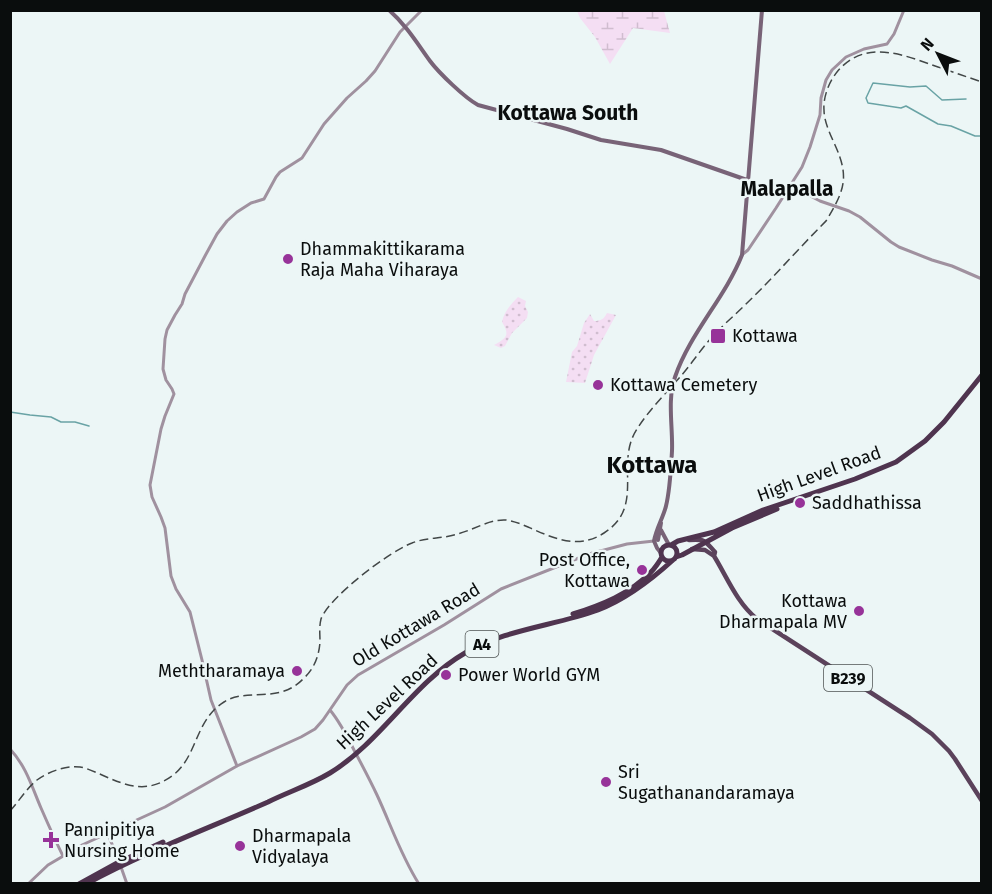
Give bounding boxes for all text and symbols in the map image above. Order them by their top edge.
north arrow [908,24,968,84]
text: N [917,34,938,55]
district label: Kottawa South [498,100,638,126]
district label: Malapalla [741,176,833,202]
place label: Dhammakittikarama Raja Maha Viharaya [300,238,465,281]
marker: Dhammakittikarama Raja Maha Viharaya [281,252,295,266]
place label: Kottawa [732,325,798,347]
marker: Kottawa [709,327,727,345]
place label: Kottawa Cemetery [610,374,757,396]
marker: Kottawa Cemetery [591,378,605,392]
street label: High Level Road [754,441,884,507]
district label: Kottawa [607,451,697,479]
place label: Saddhathissa [812,492,922,514]
marker: Saddhathissa [793,496,807,510]
place label: Post Office, Kottawa [539,549,630,592]
marker: Post Office, Kottawa [635,563,649,577]
street label: Old Kottawa Road [348,578,484,672]
place label: Kottawa Dharmapala MV [719,590,847,633]
marker: Kottawa Dharmapala MV [852,604,866,618]
road number: A4 [466,631,498,657]
street label: High Level Road [332,649,442,755]
place label: Meththaramaya [158,660,285,682]
marker: Meththaramaya [290,664,304,678]
place label: Power World GYM [458,664,600,686]
road number: B239 [824,665,872,691]
marker: Power World GYM [439,668,453,682]
place label: Sri Sugathanandaramaya [618,761,795,804]
marker: Sri Sugathanandaramaya [599,775,613,789]
place label: Pannipitiya Nursing Home [64,819,180,862]
place label: Dharmapala Vidyalaya [252,825,351,868]
marker: Pannipitiya Nursing Home [42,831,60,849]
marker: Dharmapala Vidyalaya [233,839,247,853]

